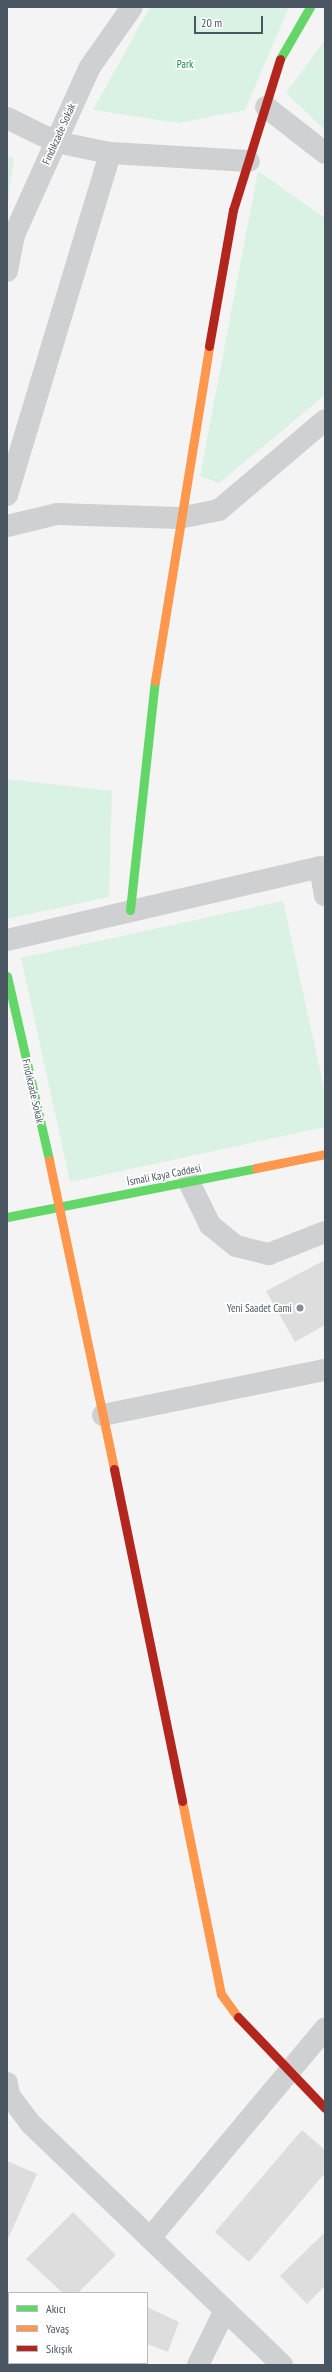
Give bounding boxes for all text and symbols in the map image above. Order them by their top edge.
scale bar [196,8,265,34]
text: 20 m [201,15,222,30]
park label: Park [177,57,193,71]
street label: Fındıkzade Sokak [40,101,78,167]
street label: Fındıkzade Sokak [19,1058,47,1124]
street label: İsmali Kaya Caddesi [126,1161,202,1189]
place label: Yeni Saadet Cami [227,1301,292,1315]
marker: Yeni Saadet Cami [295,1303,305,1313]
legend [8,2292,148,2364]
text: Akıcı [46,2301,66,2316]
text: Yavaş [46,2321,69,2336]
text: Sıkışık [46,2341,72,2356]

